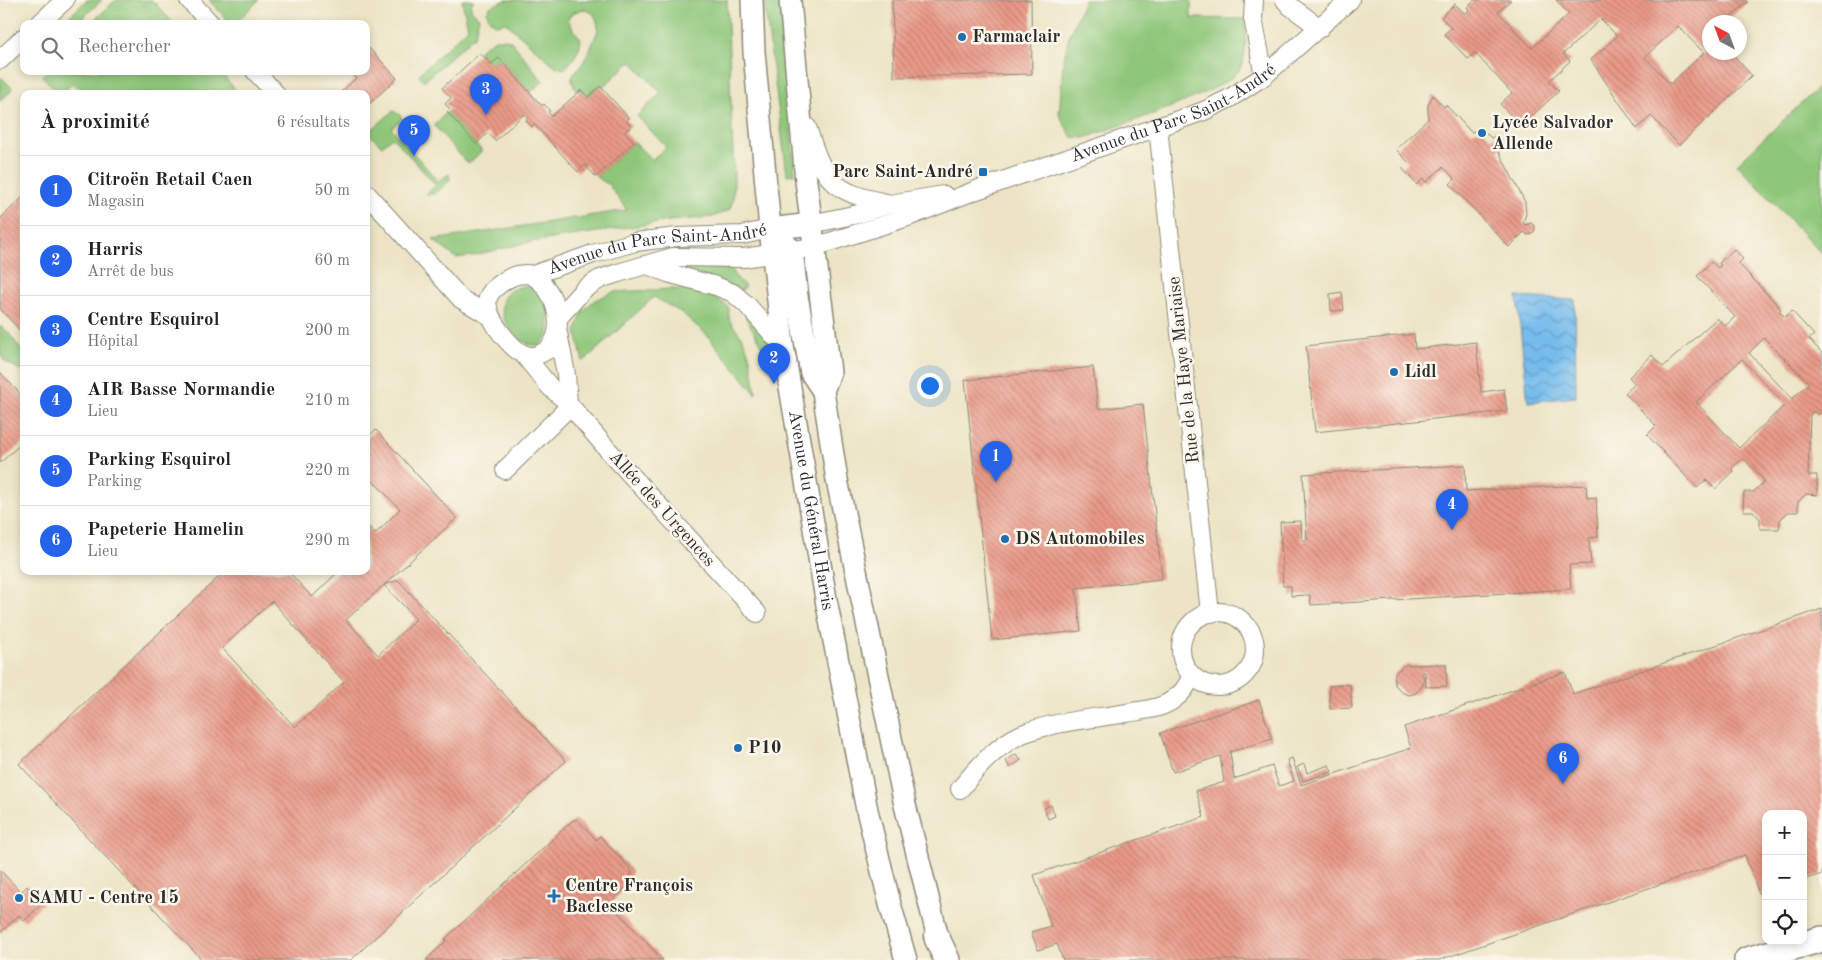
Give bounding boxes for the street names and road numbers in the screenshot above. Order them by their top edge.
street label: Avenue du Parc Saint-André [1068,61,1280,166]
street label: Avenue du Parc Saint-André [545,221,768,278]
street label: Rue de la Haye Mariaise [1165,275,1203,465]
street label: Avenue du Général Harris [785,409,837,612]
street label: Allée des Urgences [606,448,719,570]

